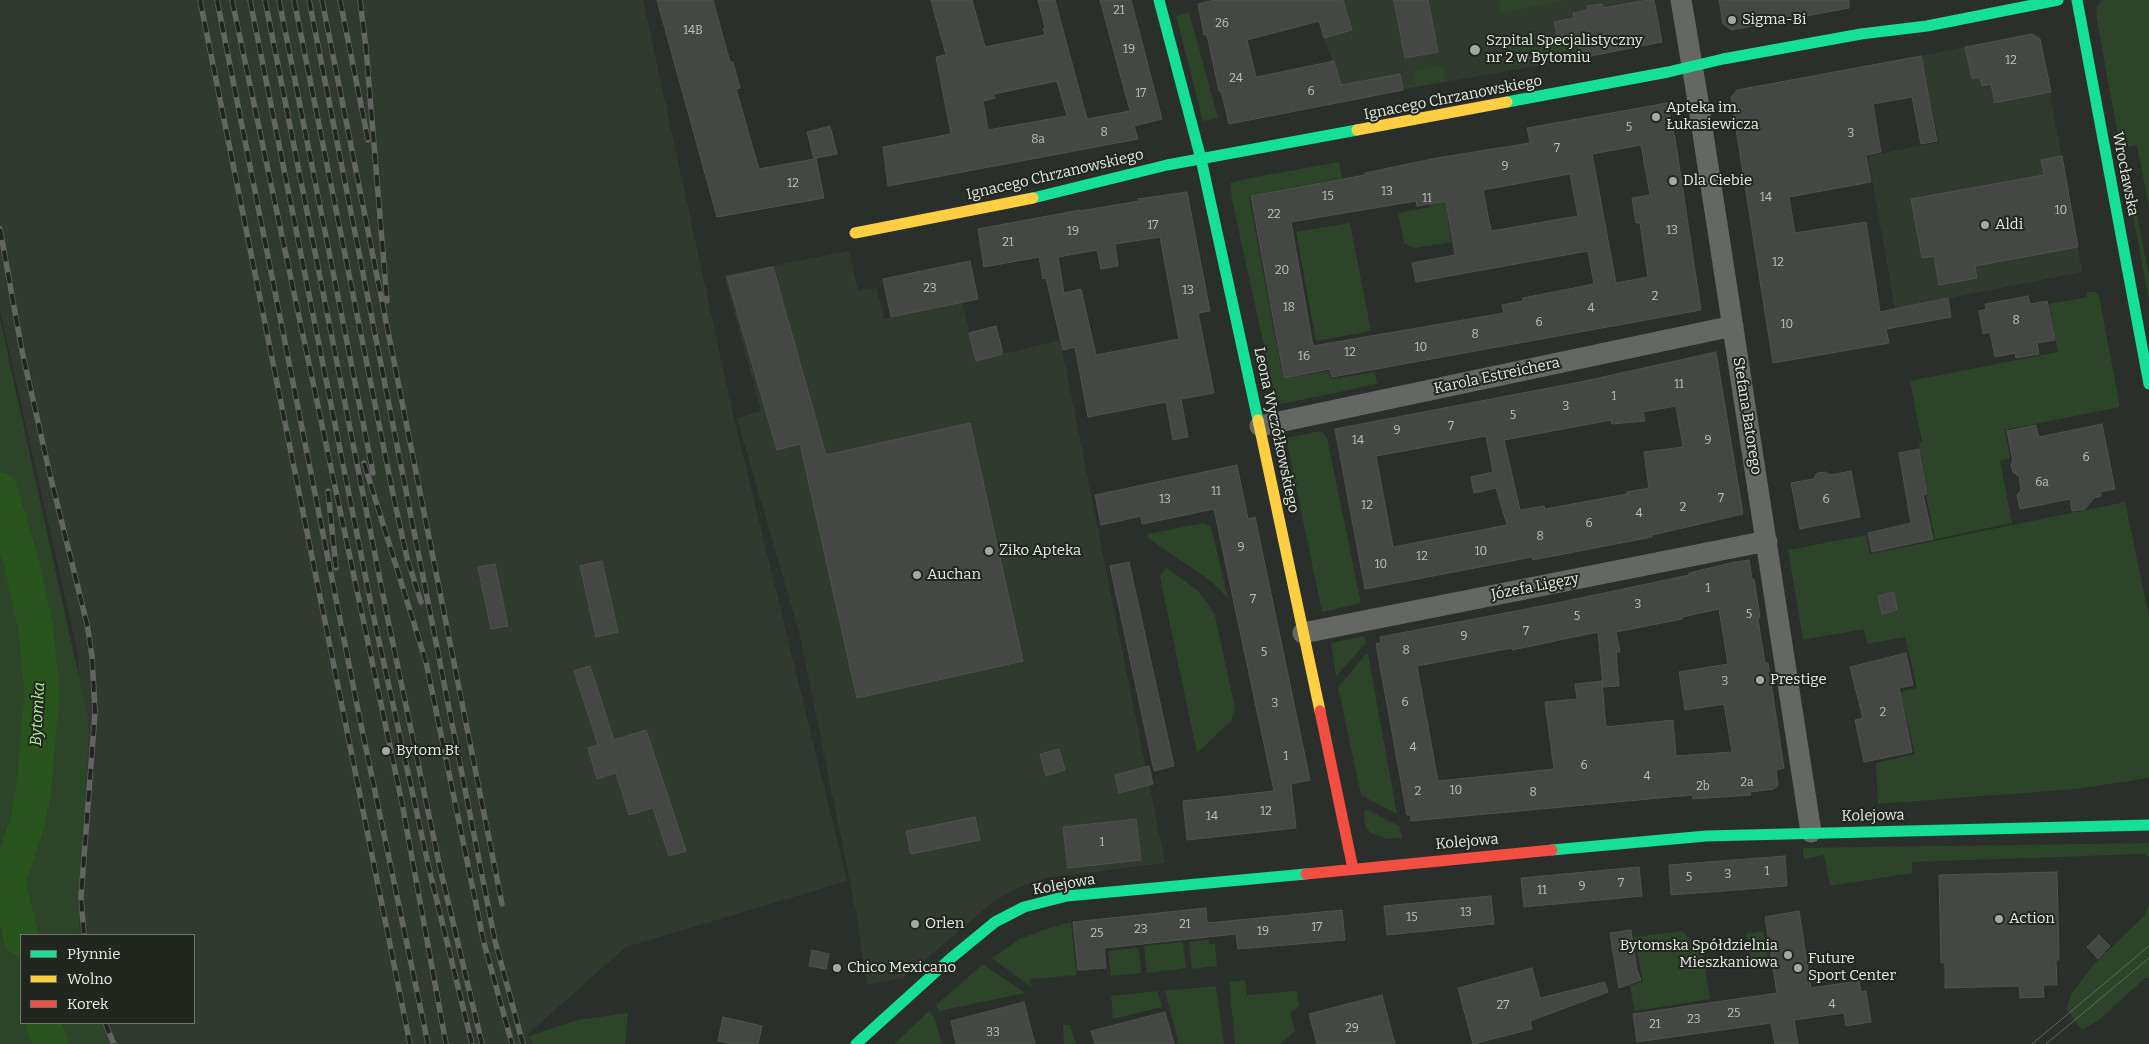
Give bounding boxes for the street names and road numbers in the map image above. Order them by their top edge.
street label: Ignacego Chrzanowskiego [1362,72,1544,124]
street label: Wrocławska [2108,130,2142,218]
street label: Ignacego Chrzanowskiego [965,146,1145,204]
street label: Leona Wyczółkowskiego [1250,345,1302,515]
street label: Karola Estreichera [1432,354,1562,398]
street label: Stefana Batorego [1729,356,1765,476]
street label: Józefa Ligęzy [1490,570,1580,604]
street label: Kolejowa [1841,806,1905,826]
street label: Kolejowa [1435,830,1499,854]
street label: Kolejowa [1031,871,1097,899]

